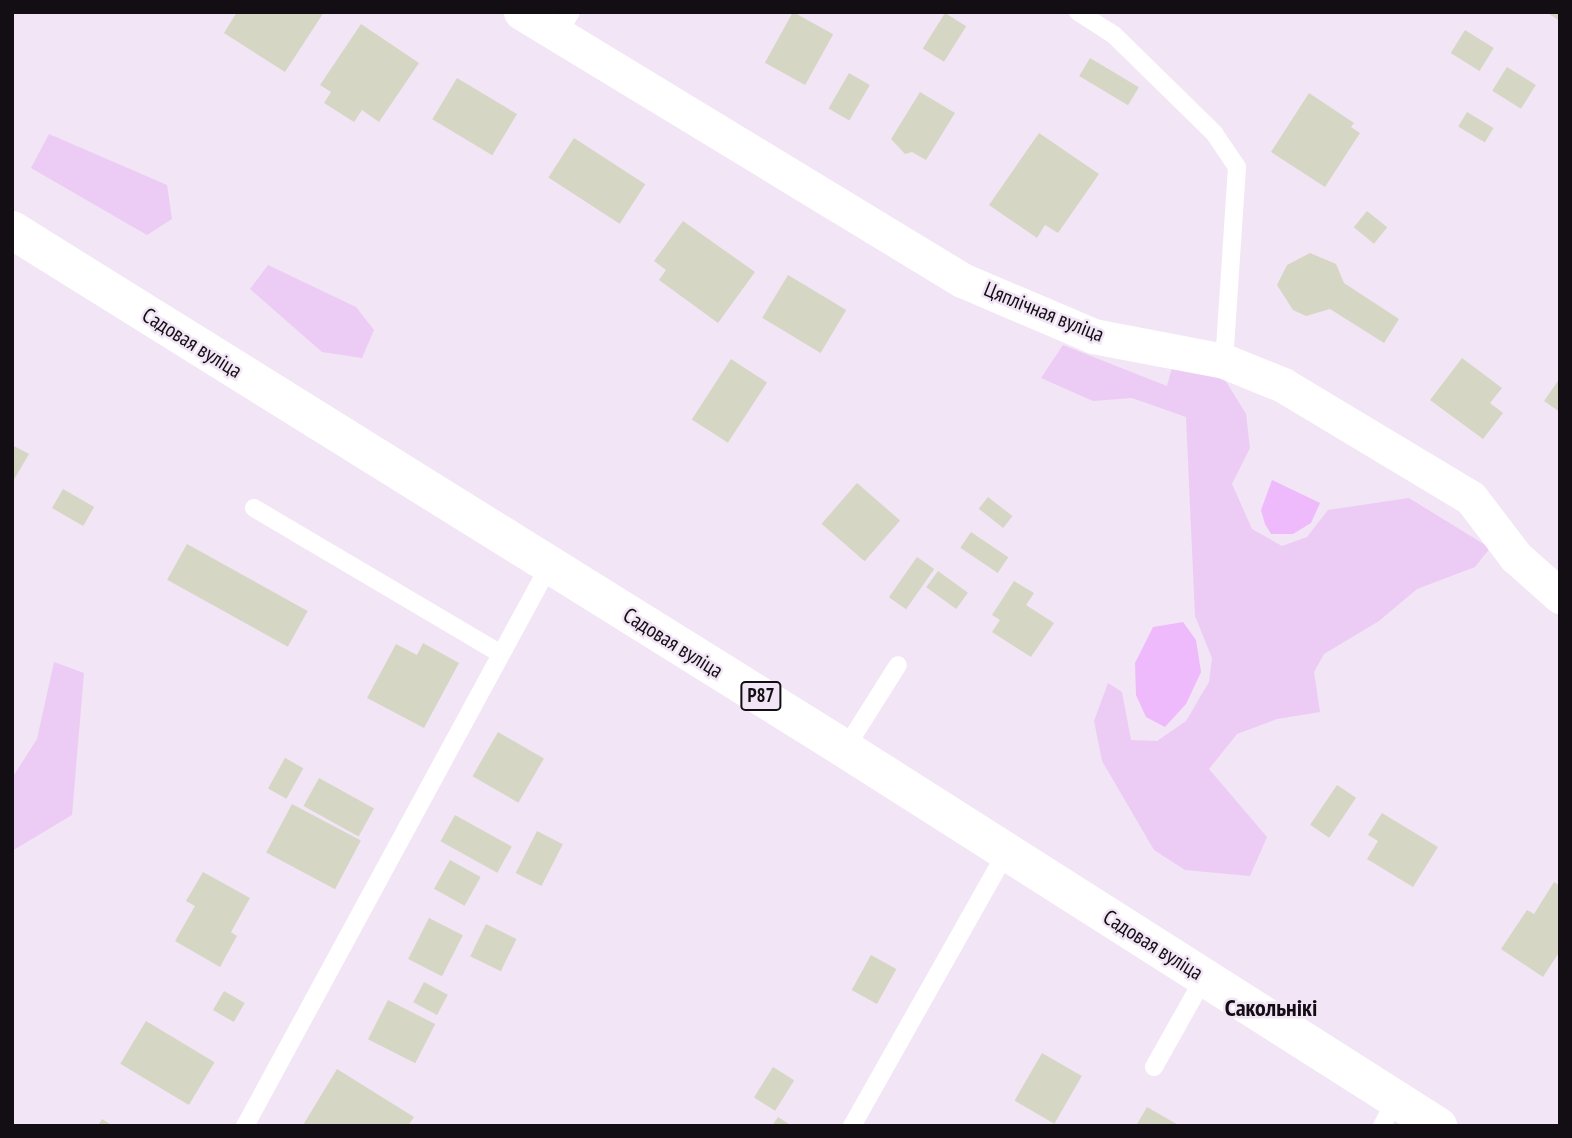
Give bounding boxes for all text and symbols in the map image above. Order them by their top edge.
street label: Цяплічная вуліца [980,277,1108,347]
street label: Садовая вуліца [138,302,246,384]
street label: Садовая вуліца [619,602,727,684]
road number: Р87 [740,680,782,712]
street label: Садовая вуліца [1099,904,1207,986]
district label: Сакольнікі [1225,994,1317,1022]

